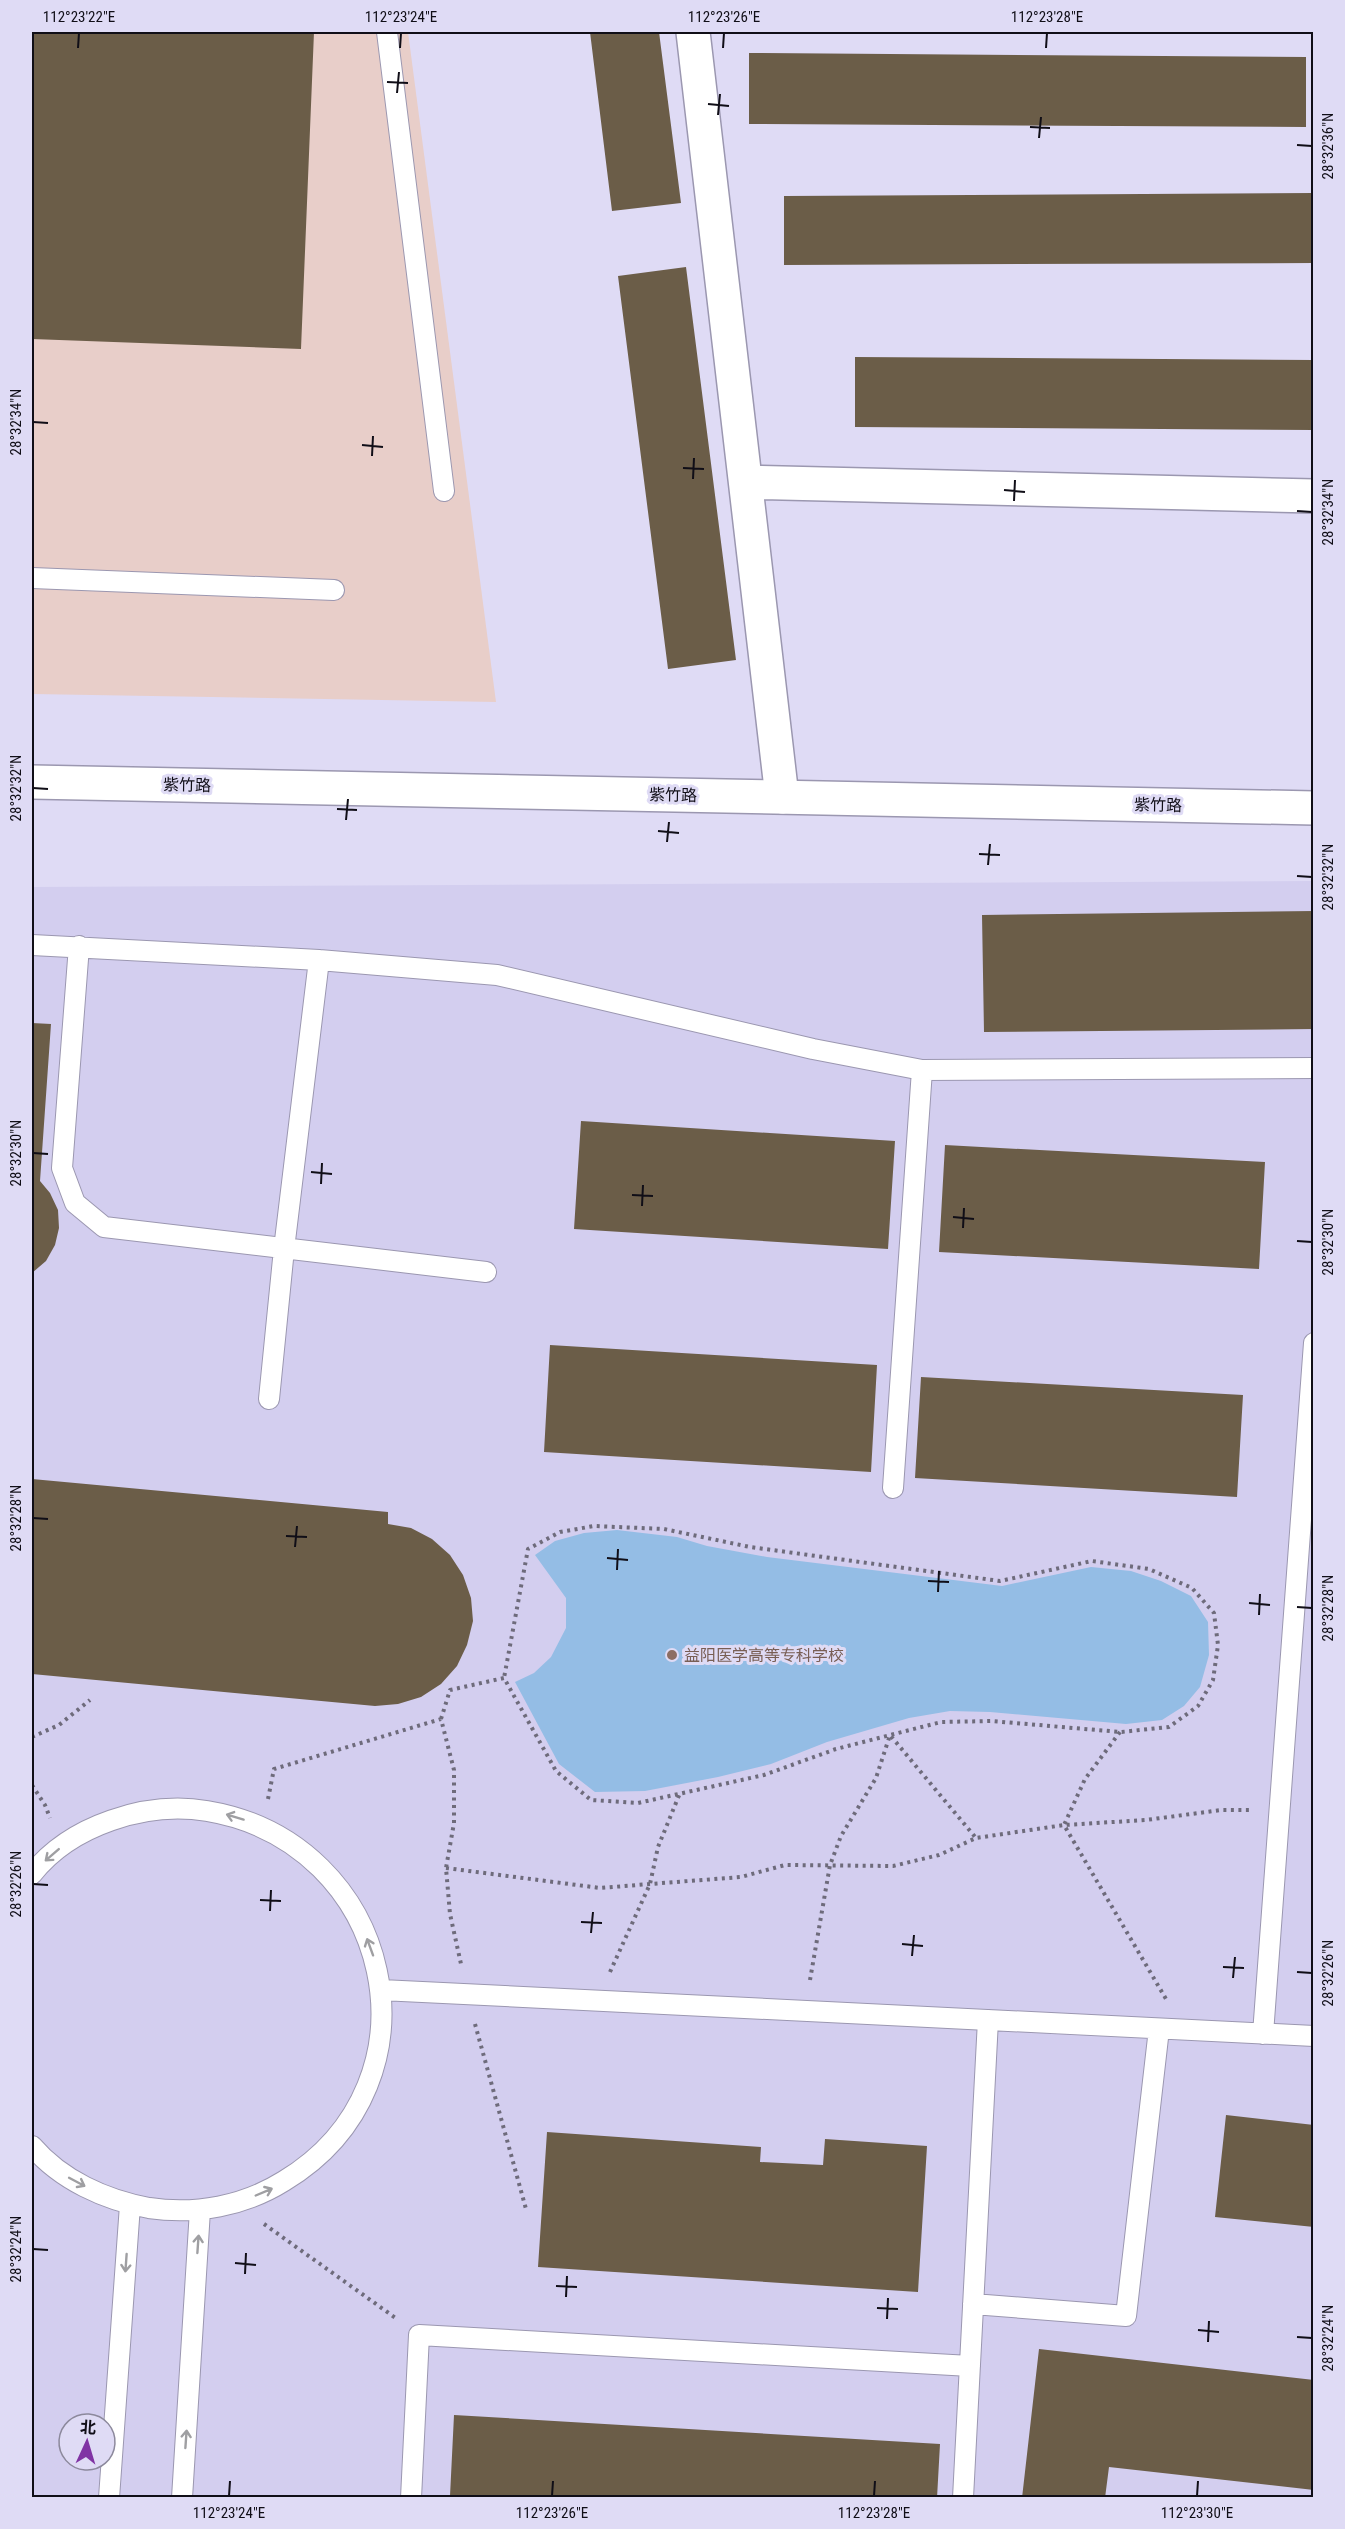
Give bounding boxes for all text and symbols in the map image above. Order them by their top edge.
text: 112°23'22"E [43,8,115,26]
text: 112°23'24"E [365,8,437,26]
text: 112°23'26"E [688,8,760,26]
text: 112°23'28"E [1011,8,1083,26]
text: 28°32'36"N [1319,113,1337,179]
text: 28°32'34"N [7,389,25,455]
text: 28°32'34"N [1319,479,1337,545]
text: 28°32'32"N [7,755,25,821]
street label: 紫竹路 [163,775,211,795]
street label: 紫竹路 [649,785,697,805]
street label: 紫竹路 [1134,795,1182,815]
text: 28°32'32"N [1319,844,1337,910]
text: 28°32'30"N [7,1120,25,1186]
text: 28°32'30"N [1319,1209,1337,1275]
text: 28°32'28"N [7,1485,25,1551]
text: 28°32'28"N [1319,1575,1337,1641]
place label: 益阳医学高等专科学校 [684,1646,844,1665]
marker: 益阳医学高等专科学校 [665,1648,679,1662]
one-way arrow [226,1811,245,1822]
one-way arrow [45,1848,60,1862]
text: 28°32'26"N [7,1851,25,1917]
one-way arrow [364,1938,375,1956]
text: 28°32'26"N [1319,1940,1337,2006]
one-way arrow [68,2176,85,2188]
one-way arrow [254,2186,272,2197]
text: 28°32'24"N [7,2216,25,2282]
one-way arrow [193,2235,204,2255]
one-way arrow [120,2252,131,2272]
text: 28°32'24"N [1319,2305,1337,2371]
north arrow [57,2412,117,2472]
text: 北 [79,2417,97,2438]
one-way arrow [181,2430,192,2450]
text: 112°23'24"E [193,2504,265,2522]
text: 112°23'26"E [516,2504,588,2522]
text: 112°23'28"E [838,2504,910,2522]
text: 112°23'30"E [1161,2504,1233,2522]

